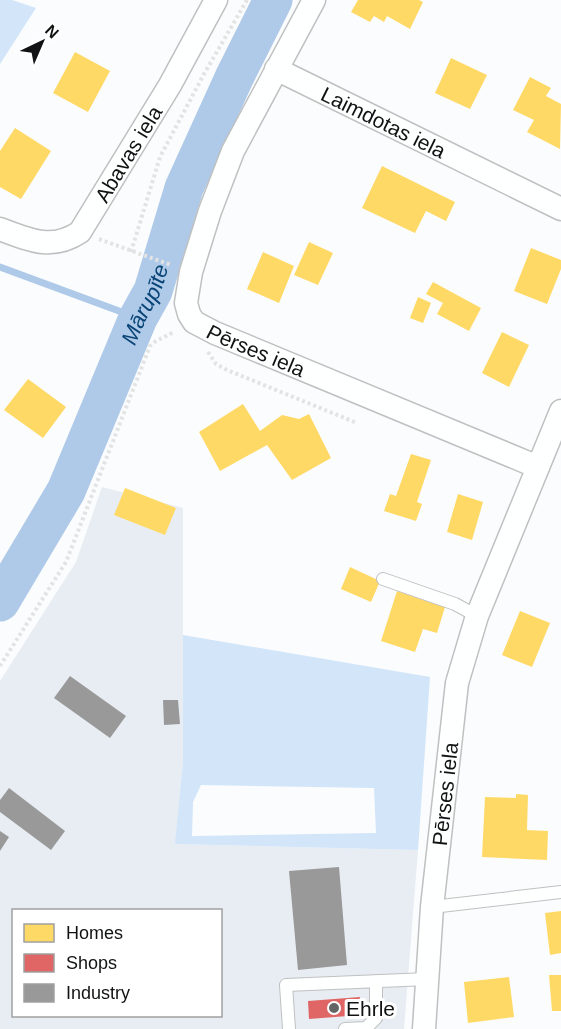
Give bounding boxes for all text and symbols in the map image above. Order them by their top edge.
north arrow [12,12,72,72]
text: N [42,21,62,42]
street label: Laimdotas iela [318,82,450,162]
street label: Abavas iela [90,101,166,206]
water label: Mārupīte [116,261,173,348]
street label: Pērses iela [203,319,309,381]
street label: Pērses iela [427,741,462,847]
legend [12,909,222,1017]
text: Homes [66,923,123,943]
text: Shops [66,953,117,973]
text: Industry [66,983,130,1003]
place label: Ehrle [346,997,395,1020]
marker: Ehrle [327,1001,341,1015]

